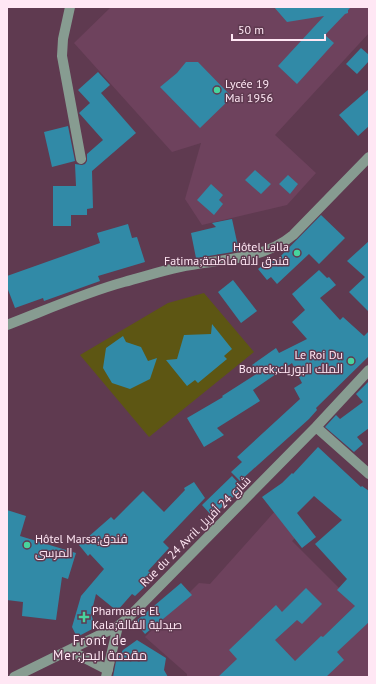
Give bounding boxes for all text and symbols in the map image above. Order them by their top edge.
scale bar [232,16,325,42]
text: 50 m [238,22,264,37]
place label: Lycée 19 Mai 1956 [225,76,273,105]
marker: Lycée 19 Mai 1956 [212,85,222,95]
place label: Hôtel Lalla Fatima;فندق لالة فاطمة [164,239,289,268]
marker: Hôtel Lalla Fatima;فندق لالة فاطمة [292,248,302,258]
place label: Le Roi Du Bourek;الملك البوريك [239,347,343,376]
marker: Le Roi Du Bourek;الملك البوريك [346,356,356,366]
street label: Rue du 24 Avril شارع 24 أفريل [136,472,254,590]
place label: Hôtel Marsa;فندق المرسى [35,531,127,560]
marker: Hôtel Marsa;فندق المرسى [22,540,32,550]
place label: Pharmacie El Kala;صيدلية القالة [92,603,182,632]
marker: Pharmacie El Kala;صيدلية القالة [79,612,89,622]
district label: Front de Mer;مقدمة البحر [53,632,147,664]

